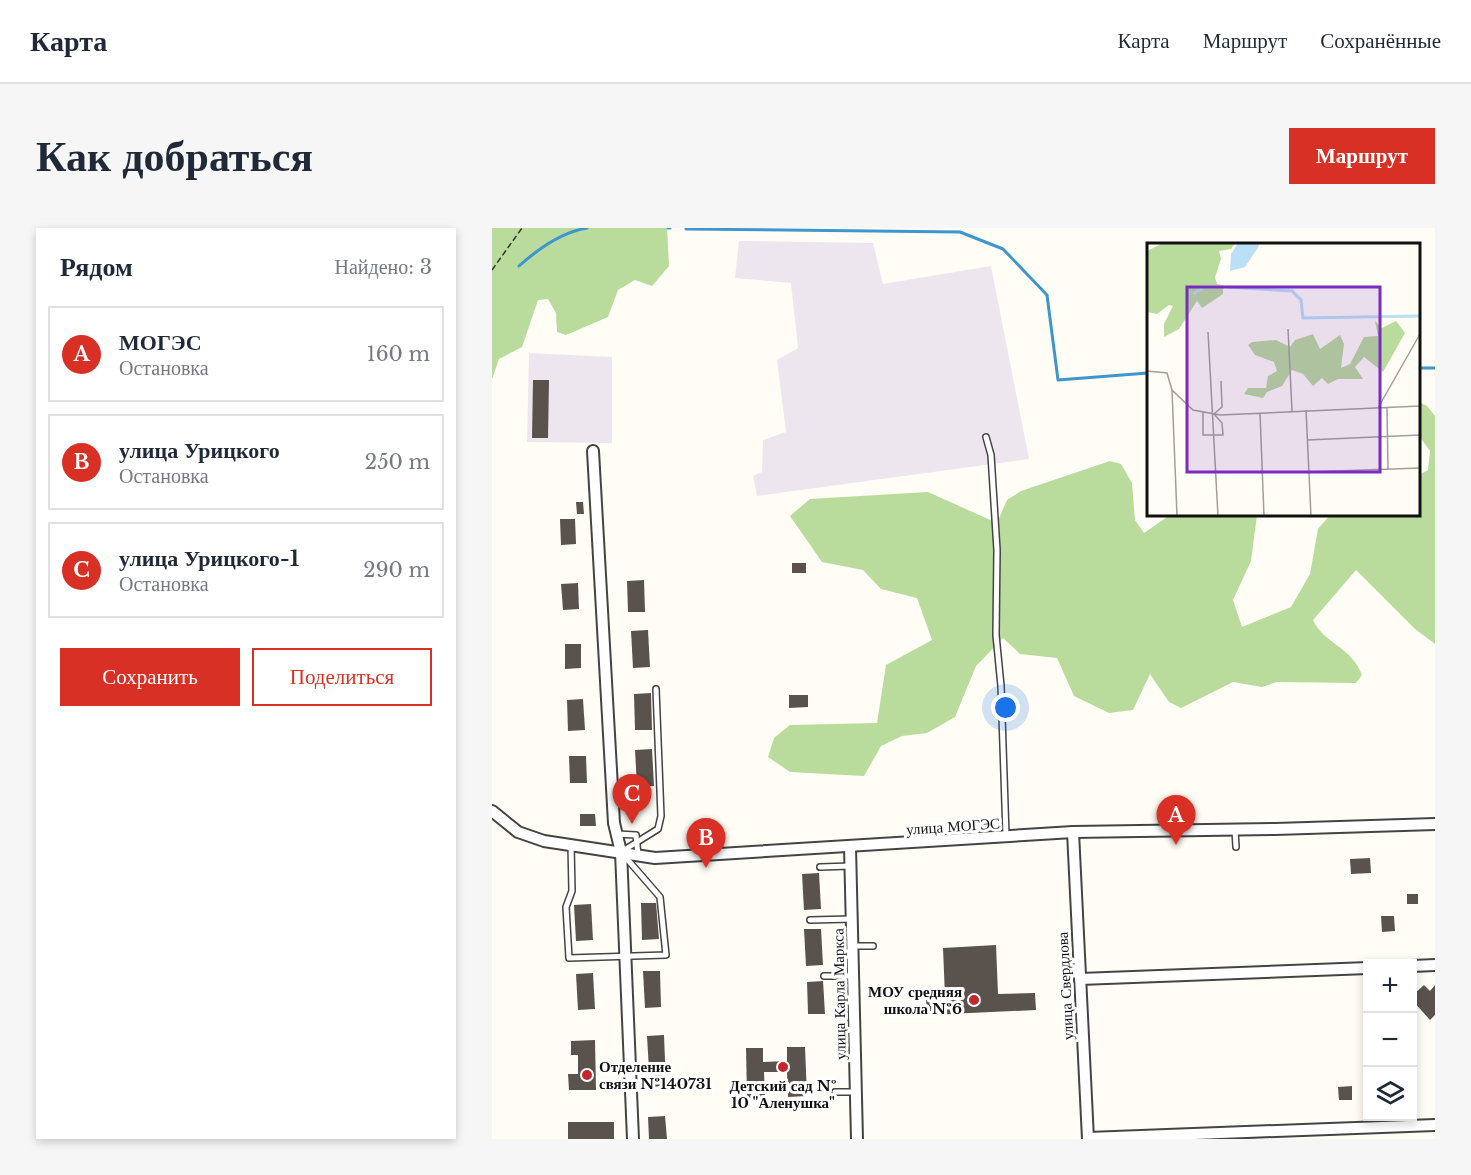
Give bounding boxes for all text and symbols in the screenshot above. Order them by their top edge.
text: Карта [30,24,107,59]
text: Карта [1118,28,1170,54]
text: Маршрут [1203,28,1287,54]
text: Сохранённые [1320,28,1441,54]
button: Маршрут [1289,128,1435,184]
text: Как добраться [36,130,313,182]
inset map [1147,243,1420,516]
text: Рядом [60,251,133,283]
text: Найдено: 3 [334,255,432,279]
text: МОГЭС [119,329,202,356]
text: A [73,342,90,366]
text: 160 m [367,342,430,366]
text: Остановка [119,356,209,380]
text: улица Урицкого [119,437,280,464]
text: B [74,450,89,474]
text: 250 m [365,450,430,474]
text: Остановка [119,464,209,488]
text: улица Урицкого-1 [119,545,299,572]
text: C [73,558,90,582]
text: 290 m [363,558,430,582]
text: Остановка [119,572,209,596]
button: Сохранить [60,648,240,706]
button: Поделиться [252,648,432,706]
your location [991,693,1020,722]
pin: C [612,774,652,824]
pin: A [1156,796,1196,845]
street label: улица МОГЭС [905,813,1001,839]
pin: B [686,818,726,868]
street label: улица Карла Маркса [828,928,850,1060]
street label: улица Свердлова [1053,931,1077,1041]
map controls [1363,959,1417,1121]
button: + [1363,959,1417,1013]
place label: МОУ средняя школа №6 [868,982,962,1018]
marker: МОУ средняя школа №6 [967,993,981,1007]
button: − [1363,1013,1417,1067]
place label: Отделение связи №140731 [599,1057,712,1093]
marker: Детский сад № 10 "Аленушка" [776,1060,790,1074]
button: layers [1363,1067,1417,1121]
marker: Отделение связи №140731 [580,1068,594,1082]
place label: Детский сад № 10 "Аленушка" [729,1076,837,1112]

